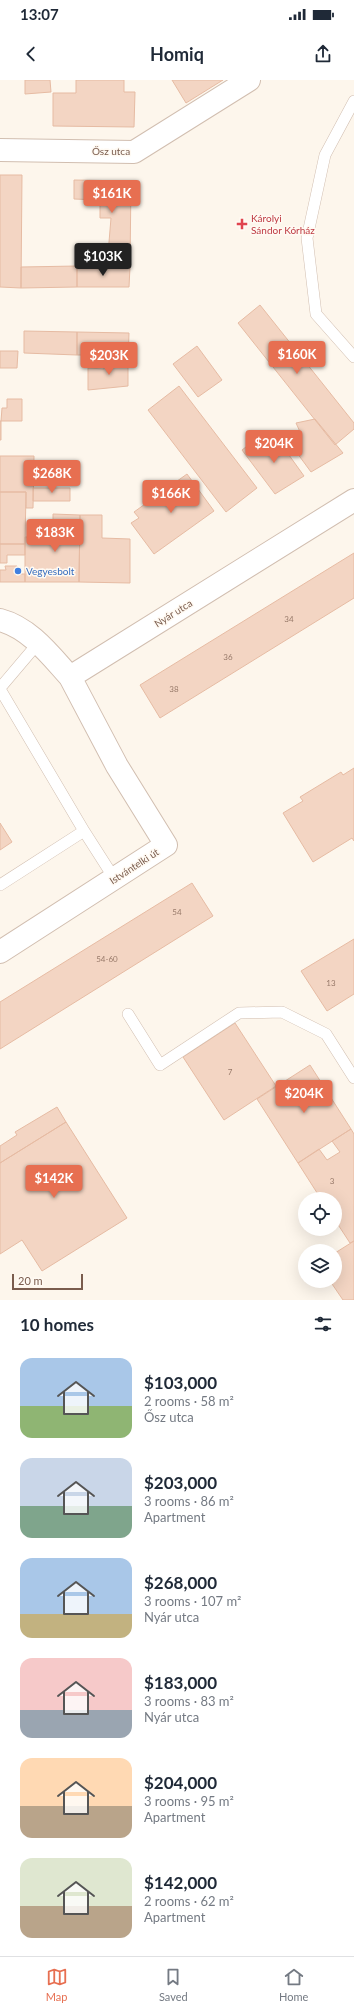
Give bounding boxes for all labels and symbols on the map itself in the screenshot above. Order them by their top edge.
street label: Ősz utca [92,145,130,157]
pin: $161K [84,180,140,214]
place label: Károlyi Sándor Kórház [251,212,315,236]
marker: Károlyi Sándor Kórház [236,218,248,230]
pin: $103K [75,243,131,277]
pin: $160K [269,341,325,375]
pin: $203K [81,342,137,376]
pin: $204K [246,430,302,464]
pin: $268K [24,460,80,494]
pin: $166K [143,480,199,514]
pin: $183K [27,519,83,553]
place label: Vegyesbolt [26,565,75,577]
marker: Vegyesbolt [13,566,23,576]
street label: Nyár utca [152,597,194,629]
house number: 34 [284,614,294,624]
house number: 36 [223,652,233,662]
house number: 38 [169,684,179,694]
street label: Istvántelki út [107,845,161,886]
house number: 54 [172,907,182,917]
house number: 54-60 [96,954,118,964]
house number: 13 [326,978,336,988]
house number: 7 [228,1067,233,1077]
pin: $204K [276,1080,332,1114]
pin: $142K [26,1165,82,1199]
house number: 3 [330,1176,335,1186]
scale bar [12,1272,83,1291]

